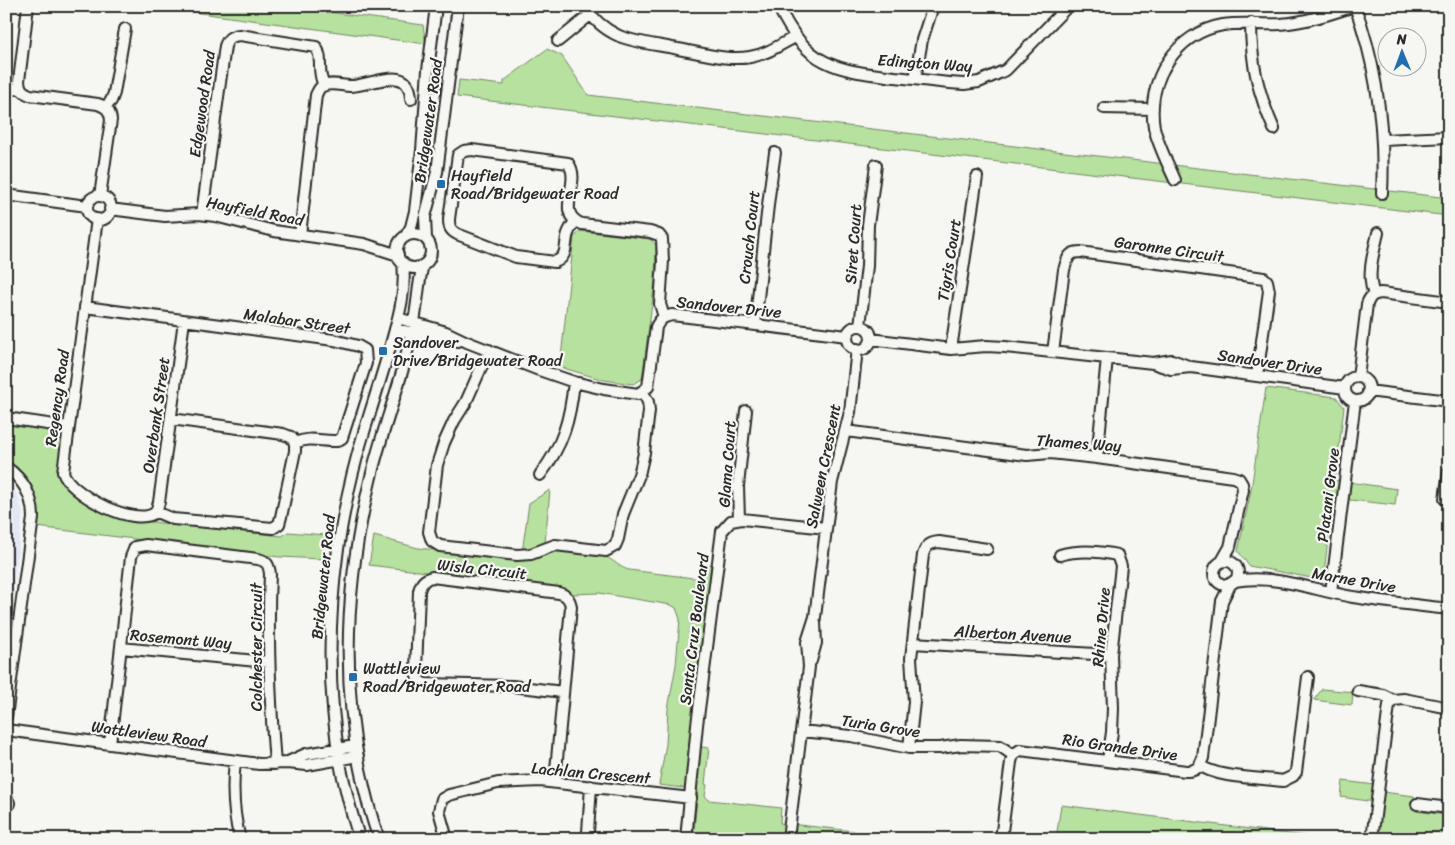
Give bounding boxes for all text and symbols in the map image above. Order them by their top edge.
text: N [1396,27,1407,52]
north arrow [1378,28,1428,78]
street label: Edington Way [877,45,974,81]
street label: Edgewood Road [180,47,224,159]
street label: Bridgewater Road [405,55,451,185]
place label: Hayfield Road/Bridgewater Road [451,161,620,208]
marker: Hayfield Road/Bridgewater Road [435,178,447,190]
street label: Hayfield Road [204,187,308,235]
street label: Crouch Court [730,189,768,285]
street label: Siret Court [836,203,870,285]
street label: Tigris Court [928,217,970,303]
street label: Garonne Circuit [1112,227,1226,271]
street label: Sandover Drive [675,287,783,327]
street label: Malabar Street [242,299,353,343]
place label: Sandover Drive/Bridgewater Road [393,328,564,375]
street label: Sandover Drive [1216,340,1324,384]
marker: Sandover Drive/Bridgewater Road [377,345,389,357]
street label: Regency Road [36,346,78,448]
street label: Overbank Street [134,355,178,475]
street label: Salween Crescent [797,401,849,531]
street label: Glama Court [709,420,745,508]
street label: Thames Way [1035,426,1123,460]
street label: Platani Grove [1308,446,1348,544]
street label: Bridgewater Road [302,512,344,641]
street label: Wisla Circuit [436,550,528,588]
street label: Santa Cruz Boulevard [670,550,718,706]
street label: Marne Drive [1310,558,1398,602]
street label: Colchester Circuit [242,582,271,711]
street label: Rhine Drive [1083,586,1119,668]
street label: Alberton Avenue [953,616,1072,652]
street label: Rosemont Way [129,620,234,658]
place label: Wattleview Road/Bridgewater Road [363,654,532,701]
marker: Wattleview Road/Bridgewater Road [347,671,359,683]
street label: Turia Grove [839,705,923,747]
street label: Wattleview Road [90,712,210,757]
street label: Rio Grande Drive [1060,725,1180,769]
street label: Lachlan Crescent [530,753,652,793]

